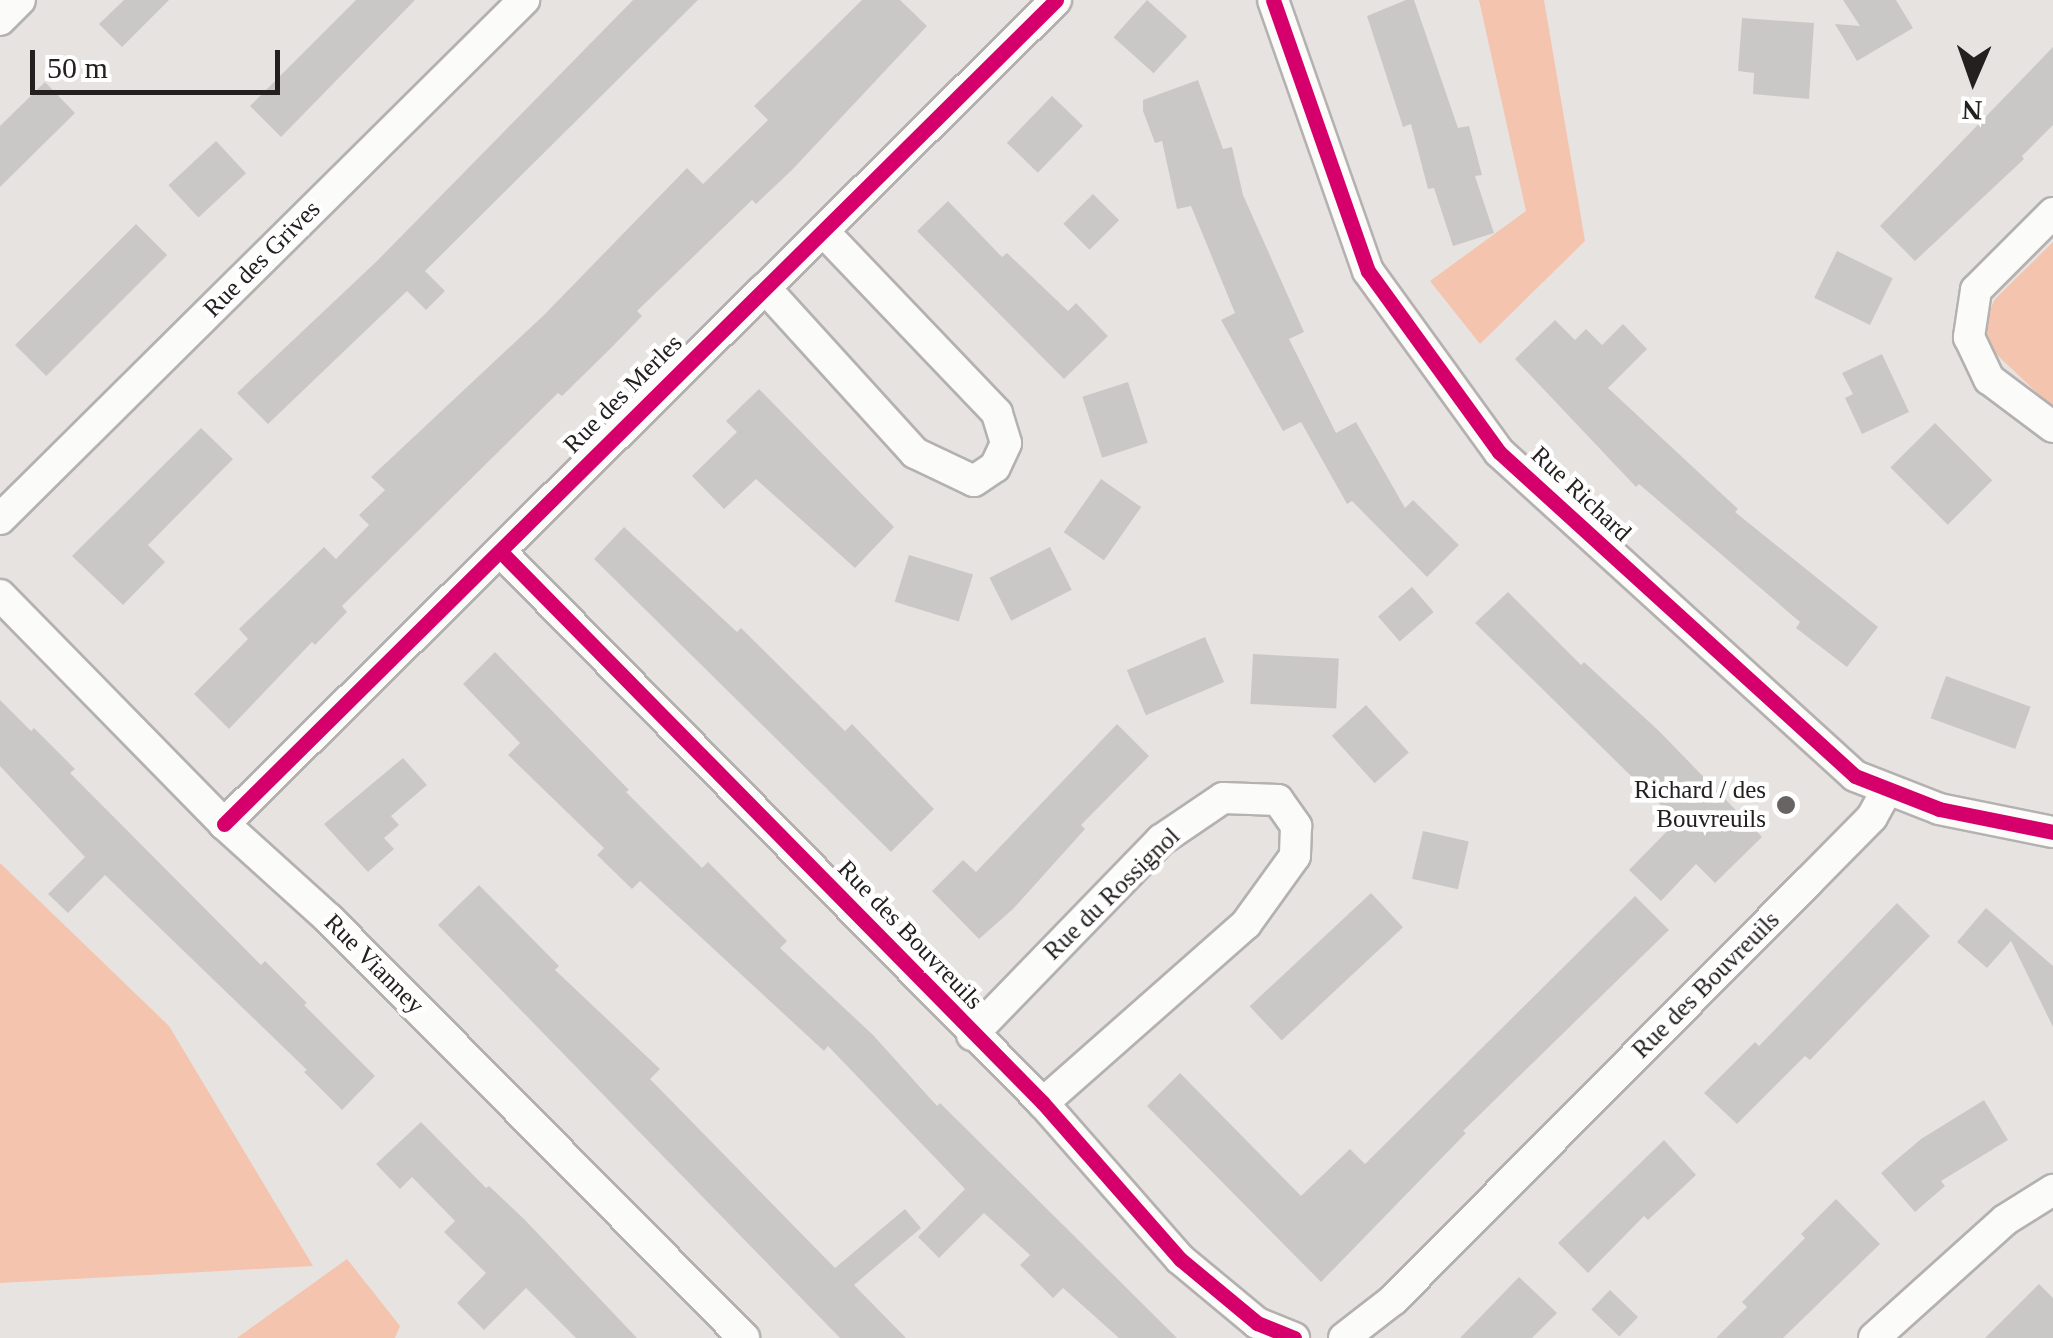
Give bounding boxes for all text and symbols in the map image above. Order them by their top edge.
scale bar [35,30,285,92]
north arrow [1923,30,2023,130]
text: 50 m [47,51,108,84]
text: N [1961,95,1983,126]
street label: Rue des Grives [197,194,327,324]
street label: Rue des Merles [557,328,689,460]
street label: Rue Richard [1525,440,1637,548]
place label: Richard / des Bouvreuils [1634,776,1766,835]
marker: Richard / des Bouvreuils [1775,794,1797,816]
street label: Rue du Rossignol [1038,821,1186,967]
street label: Rue des Bouvreuils [831,854,989,1016]
street label: Rue des Bouvreuils [1626,905,1786,1065]
street label: Rue Vianney [318,908,430,1020]

